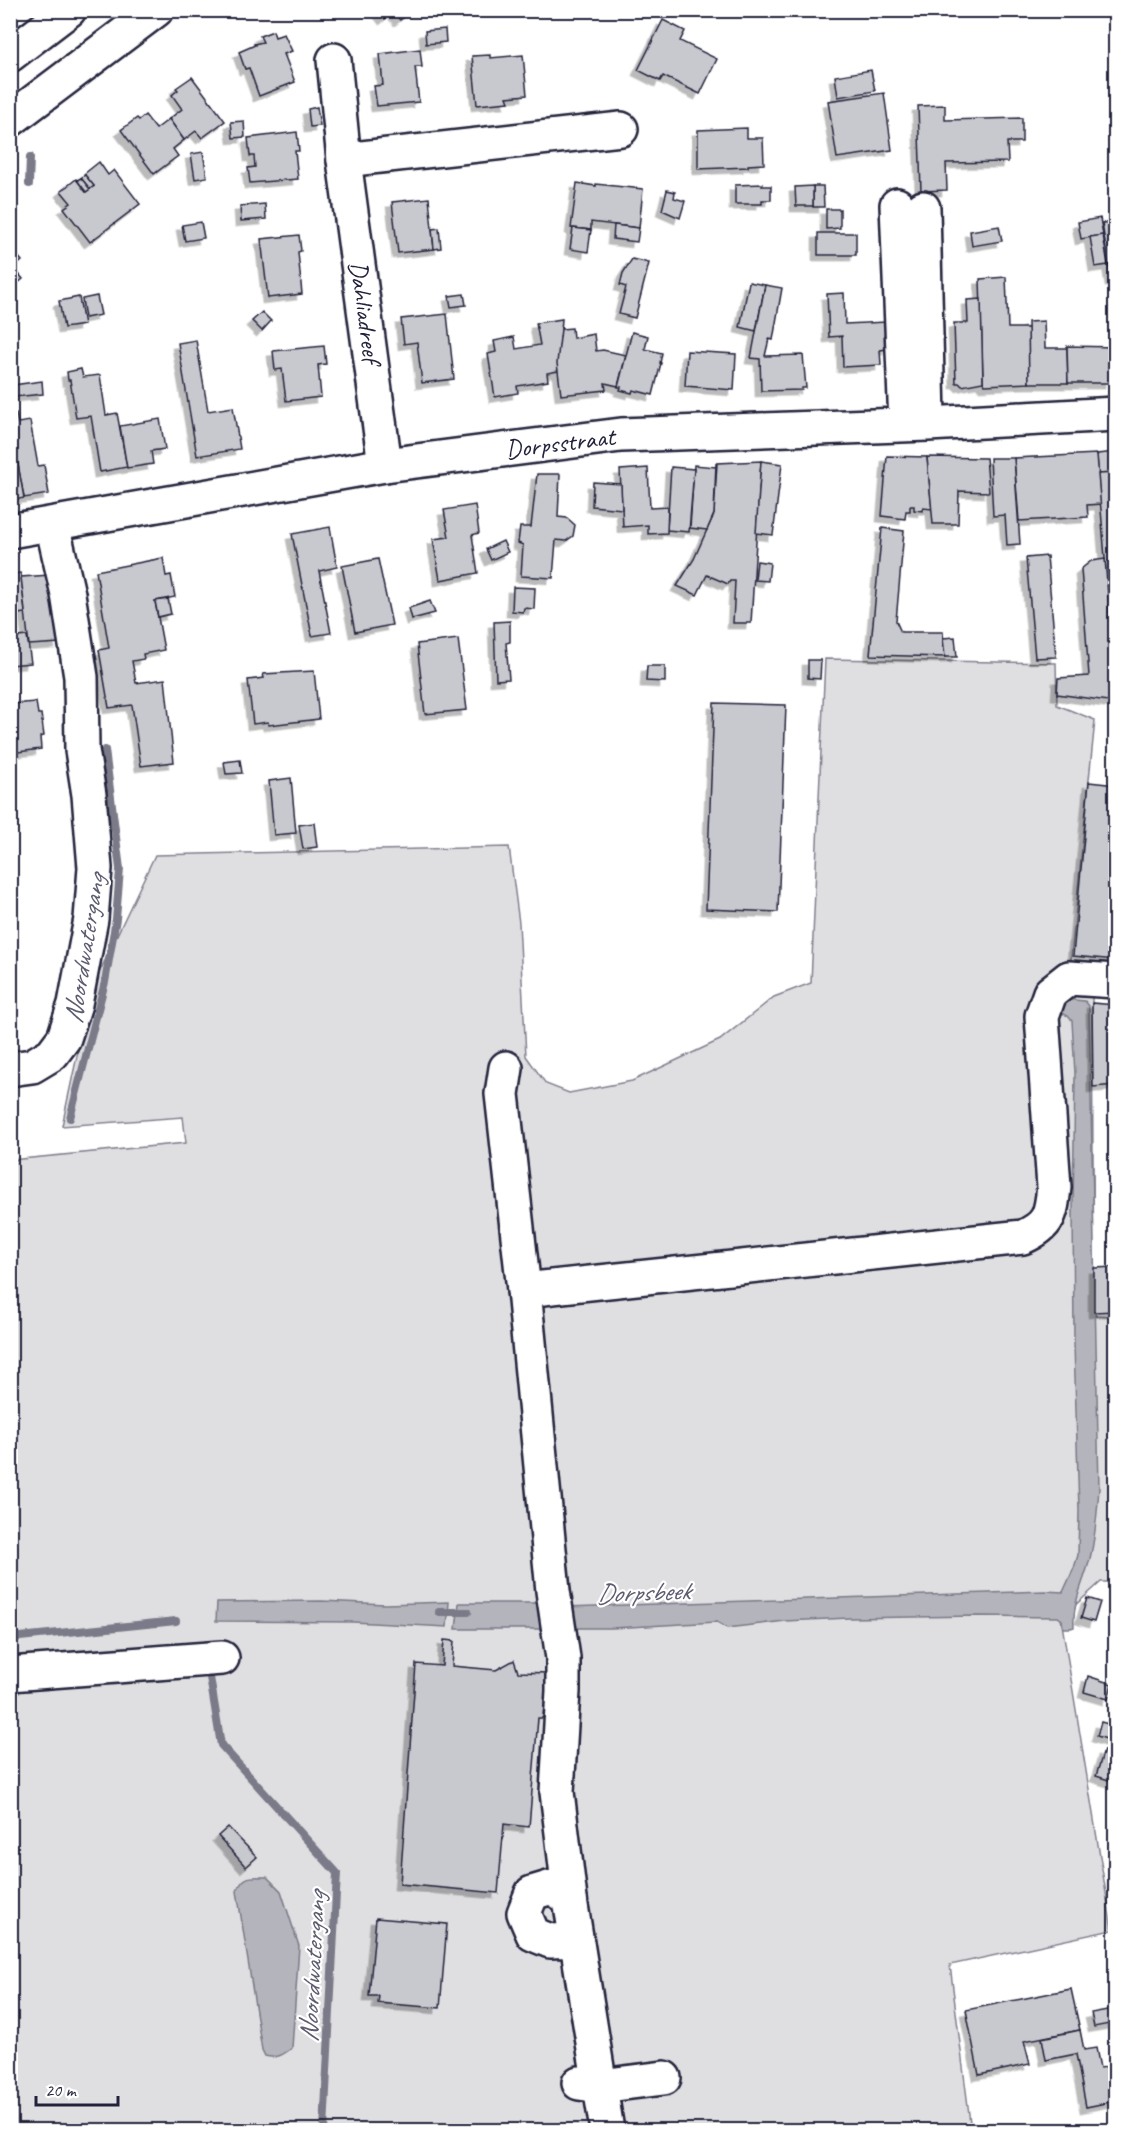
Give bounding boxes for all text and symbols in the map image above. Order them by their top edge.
street label: Dahliadreef [342,259,389,370]
street label: Dorpsstraat [504,420,619,466]
water label: Noordwatergang [55,868,113,1026]
water label: Dorpsbeek [596,1573,695,1611]
water label: Noordwatergang [291,1887,333,2043]
scale bar [36,2069,118,2107]
text: 20 m [45,2079,78,2101]

